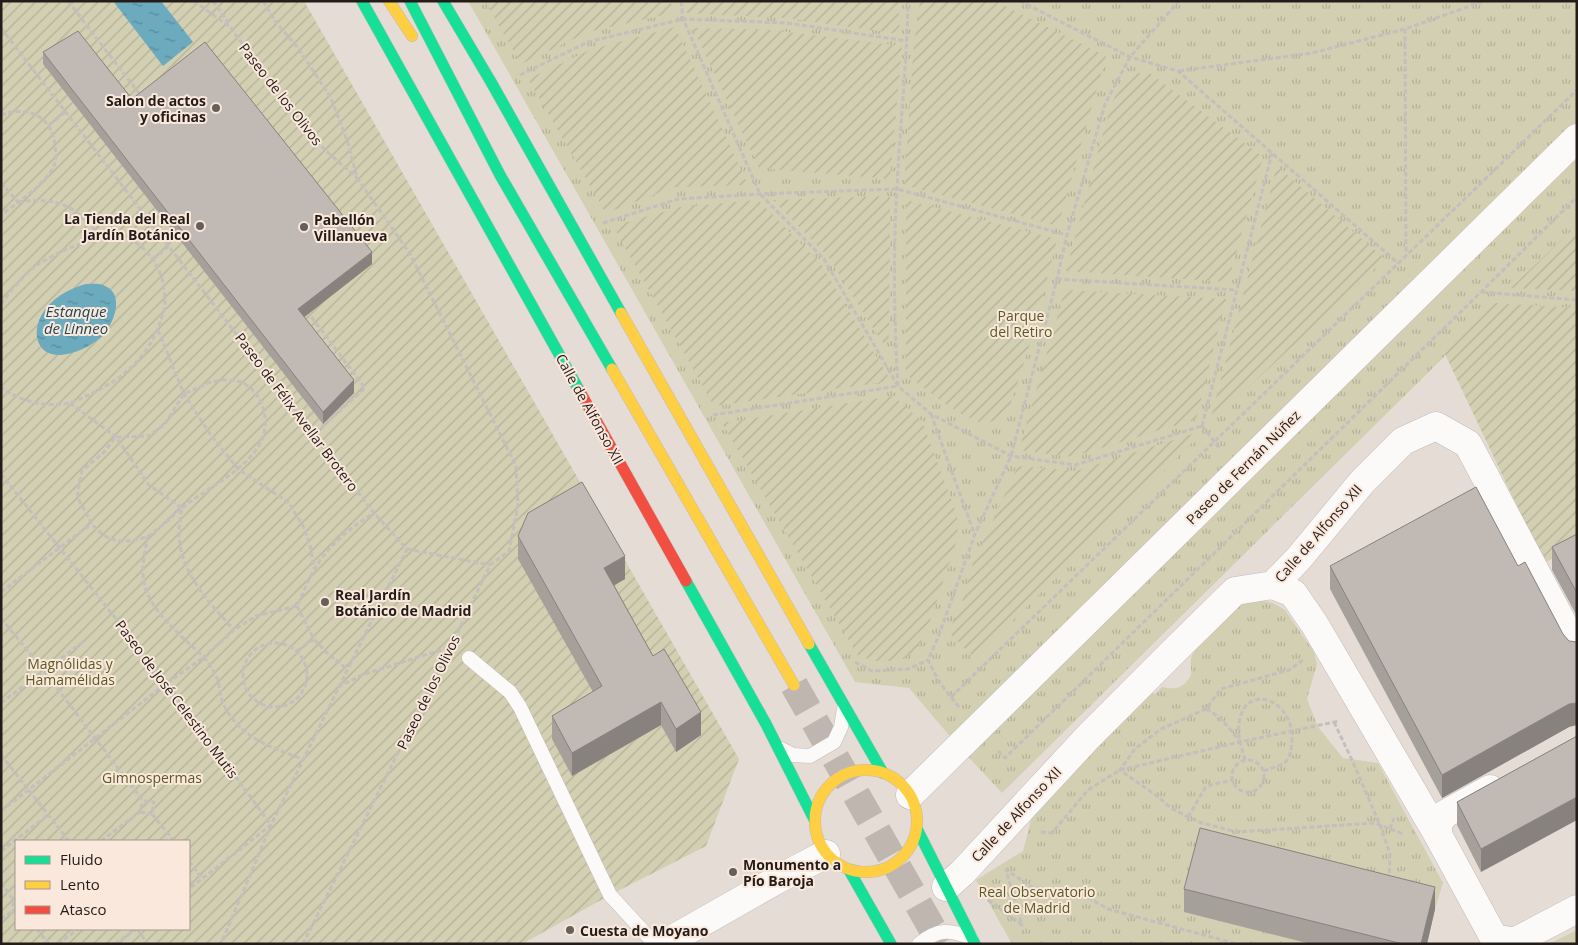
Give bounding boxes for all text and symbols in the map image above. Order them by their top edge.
street label: Paseo de los Olivos [235,39,327,149]
place label: Salon de actos y oficinas [106,91,206,126]
marker: Salon de actos y oficinas [210,102,222,114]
place label: La Tienda del Real Jardín Botánico [64,209,190,244]
place label: Pabellón Villanueva [314,210,387,245]
marker: La Tienda del Real Jardín Botánico [194,220,206,232]
marker: Pabellón Villanueva [298,221,310,233]
water label: Estanque de Linneo [44,301,108,338]
park label: Parque del Retiro [990,306,1052,341]
street label: Paseo de Félix Avellar Brotero [231,329,363,495]
street label: Calle de Alfonso XII [552,350,628,468]
street label: Paseo de Fernán Núñez [1182,405,1305,528]
street label: Calle de Alfonso XII [1270,480,1366,586]
place label: Real Jardín Botánico de Madrid [335,585,471,620]
marker: Real Jardín Botánico de Madrid [319,596,331,608]
street label: Paseo de José Celestino Mutis [111,616,243,782]
street label: Paseo de los Olivos [392,631,464,752]
park label: Magnólidas y Hamamélidas [25,654,115,689]
street label: Calle de Alfonso XII [967,762,1065,866]
park label: Gimnospermas [102,768,202,787]
legend [15,840,190,930]
text: Fluido [60,849,103,869]
place label: Monumento a Pío Baroja [743,855,841,890]
marker: Monumento a Pío Baroja [727,866,739,878]
text: Lento [60,874,100,894]
park label: Real Observatorio de Madrid [978,882,1096,917]
text: Atasco [60,899,107,919]
place label: Cuesta de Moyano [580,921,709,940]
marker: Cuesta de Moyano [564,924,576,936]

